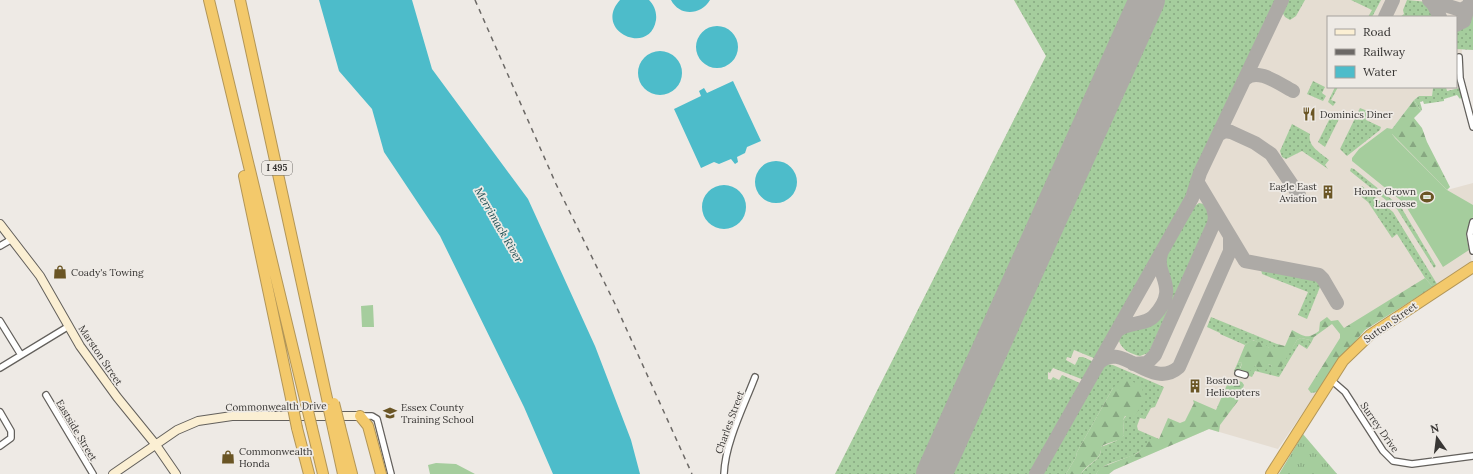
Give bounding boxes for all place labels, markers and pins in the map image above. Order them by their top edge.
restaurant icon: Dominics Diner [1301,106,1317,122]
place label: Dominics Diner [1320,108,1393,121]
place label: Eagle East Aviation [1269,180,1317,205]
building icon: Eagle East Aviation [1320,184,1336,200]
place label: Home Grown Lacrosse [1354,185,1417,210]
sports icon: Home Grown Lacrosse [1419,189,1435,205]
shop icon: Coady's Towing [52,264,68,280]
place label: Coady's Towing [71,266,144,279]
place label: Boston Helicopters [1206,374,1260,399]
building icon: Boston Helicopters [1187,378,1203,394]
place label: Essex County Training School [401,401,474,426]
school or university icon: Essex County Training School [382,405,398,421]
place label: Commonwealth Honda [239,445,313,470]
shop icon: Commonwealth Honda [220,449,236,465]

